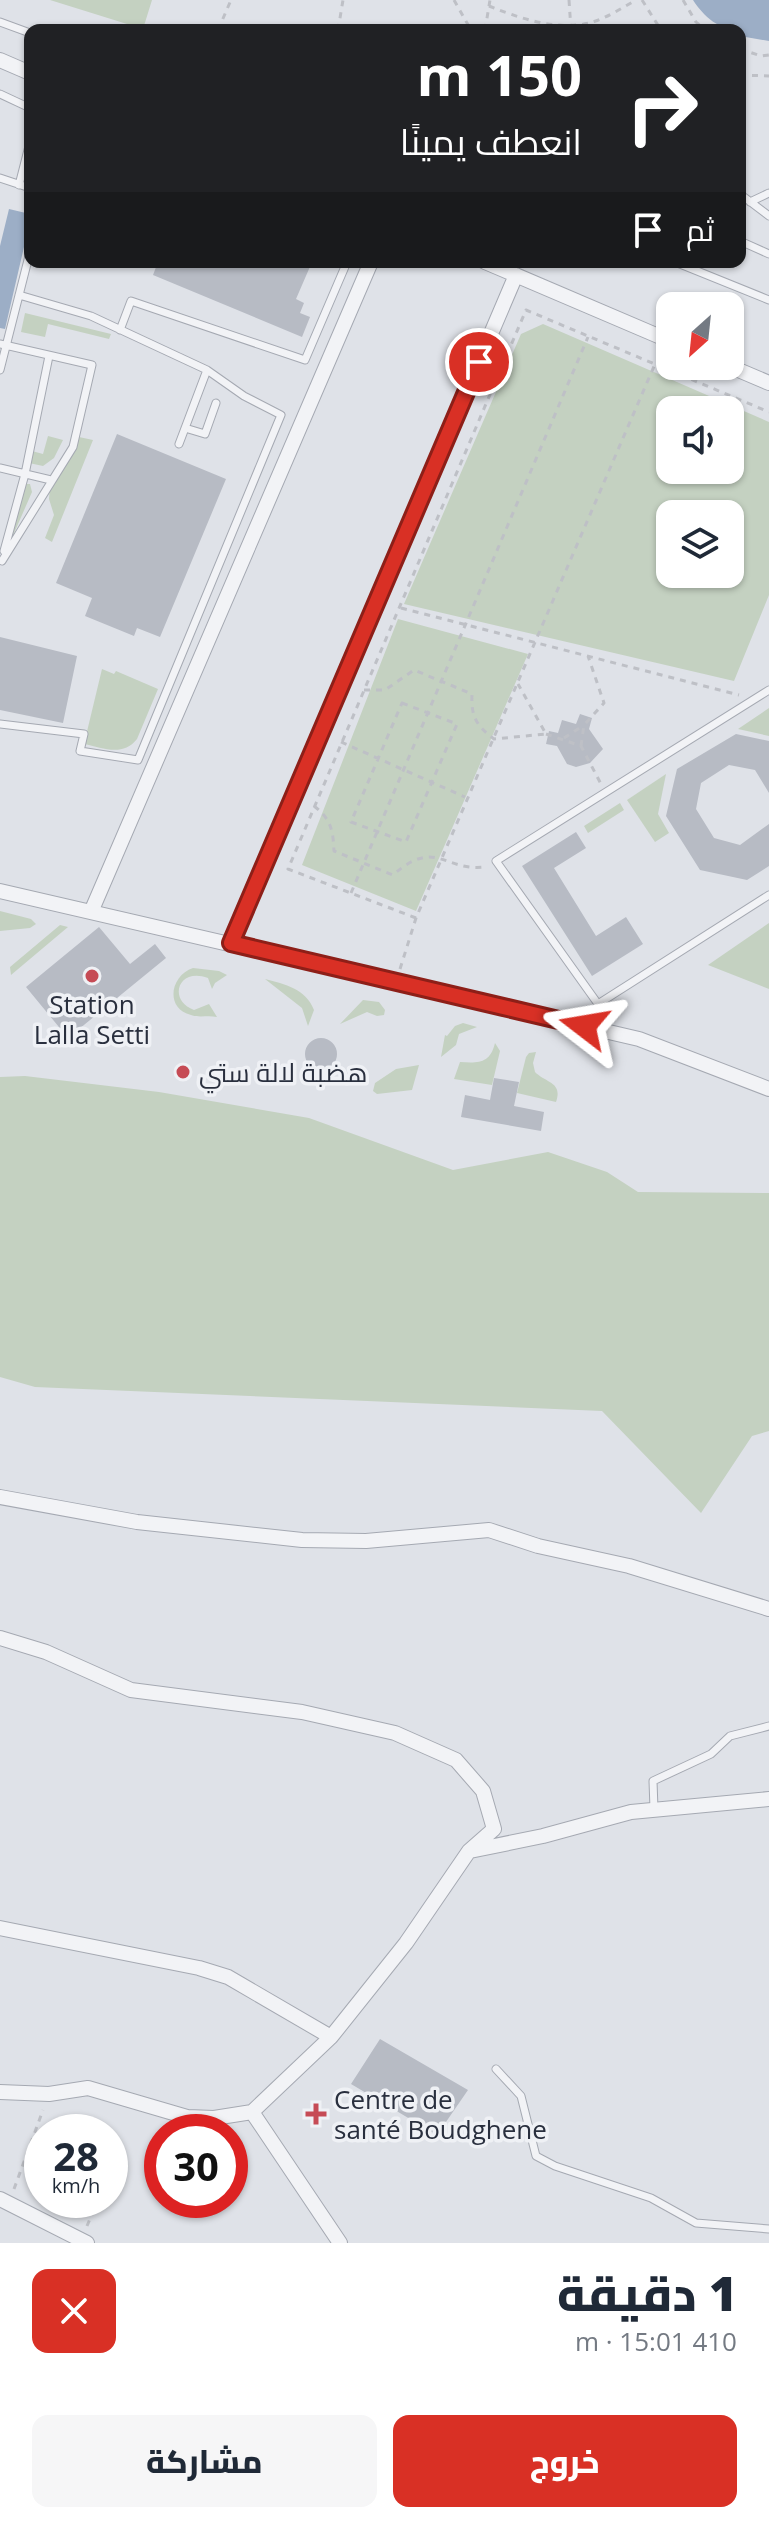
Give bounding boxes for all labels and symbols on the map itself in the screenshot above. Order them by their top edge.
north arrow [656,292,744,380]
pin [445,328,513,396]
marker: Station Lalla Setti [83,967,101,985]
position arrow [542,984,626,1068]
place label: Station Lalla Setti [34,986,150,1052]
place label: هضبة لالة ستي [199,1054,367,1094]
marker: هضبة لالة ستي [174,1063,192,1081]
place label: Centre de santé Boudghene [334,2081,547,2147]
marker: Centre de santé Boudghene [305,2103,327,2125]
speed limit sign: 30 [144,2114,248,2218]

